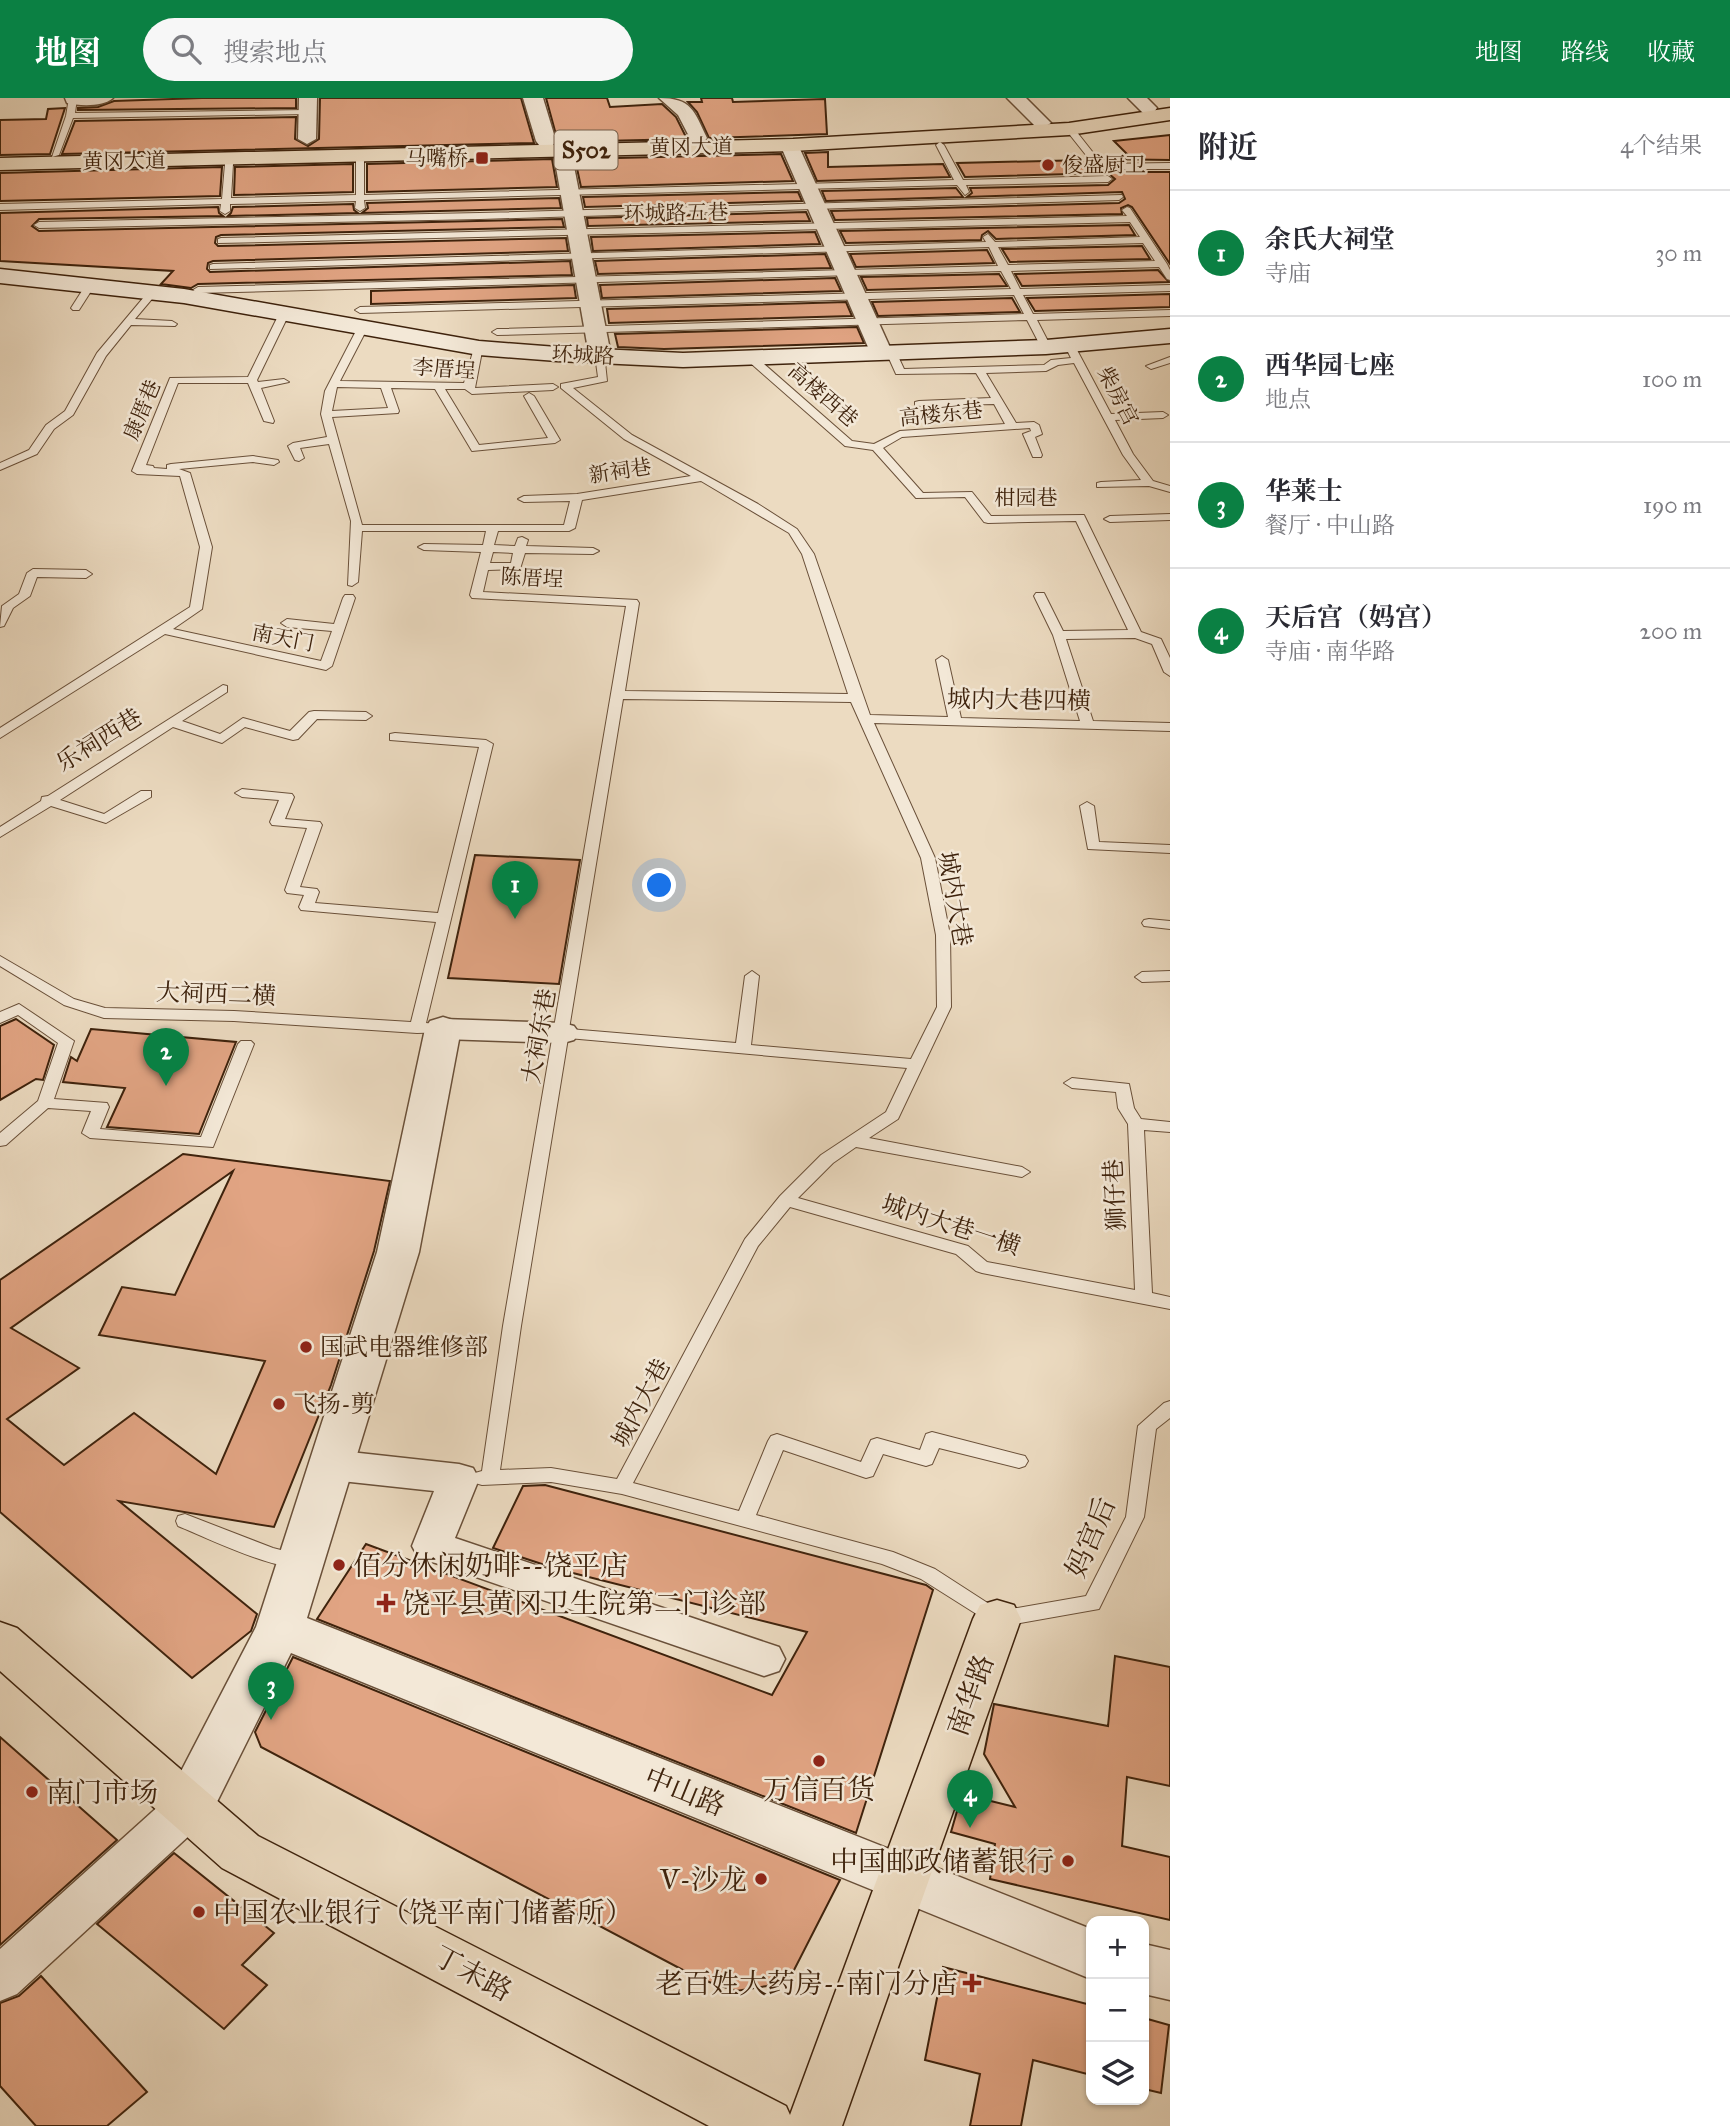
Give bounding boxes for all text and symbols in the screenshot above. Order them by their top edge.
search box [143,18,633,81]
icon: search [167,30,205,68]
text: 地图 [35,33,101,73]
text: 搜索地点 [223,36,327,68]
text: 地图 [1475,37,1523,67]
text: 路线 [1561,37,1609,67]
text: 收藏 [1647,37,1695,67]
text: 附近 [1198,129,1258,165]
road number: S502 [554,130,618,170]
text: 4个结果 [1620,131,1702,159]
street label: 黄冈大道 [649,133,733,161]
place label: 马嘴桥 [405,145,468,171]
street label: 黄冈大道 [82,147,166,175]
marker: 马嘴桥 [474,150,490,166]
place label: 俊盛厨卫 [1062,152,1146,178]
marker: 俊盛厨卫 [1040,157,1056,173]
street label: 环城路五巷 [623,199,729,227]
text: 余氏大祠堂 [1265,223,1395,255]
text: 1 [1216,239,1226,267]
text: 30 m [1655,239,1702,267]
text: 寺庙 [1265,259,1311,287]
street label: 环城路 [551,340,615,370]
text: 西华园七座 [1265,349,1395,381]
street label: 李厝埕 [412,354,476,384]
street label: 高楼西巷 [783,358,863,432]
street label: 柴房宫 [1092,362,1144,430]
text: 2 [1215,365,1227,393]
text: 100 m [1642,365,1702,393]
street label: 康厝巷 [118,376,166,444]
text: 地点 [1265,385,1311,413]
street label: 高楼东巷 [898,397,984,431]
street label: 新祠巷 [587,453,653,489]
text: 华莱士 [1265,475,1343,507]
street label: 柑园巷 [995,485,1058,511]
text: 3 [1216,491,1226,519]
text: 190 m [1643,491,1702,519]
text: 餐厅 · 中山路 [1265,511,1395,539]
street label: 陈厝埕 [500,563,564,593]
text: 天后宫（妈宫） [1265,601,1447,633]
text: 4 [1215,617,1227,645]
text: 200 m [1640,617,1702,645]
street label: 南天门 [250,619,316,657]
text: 寺庙 · 南华路 [1265,637,1395,665]
street label: 城内大巷四横 [947,684,1091,716]
street label: 乐祠西巷 [50,702,148,778]
street label: 城内大巷 [932,849,978,949]
pin: 1 [492,861,538,919]
your location [642,868,676,902]
street label: 大祠西二横 [156,977,276,1011]
street label: 大祠东巷 [516,986,562,1086]
pin: 2 [143,1028,189,1086]
street label: 狮仔巷 [1098,1158,1132,1232]
street label: 城内大巷一横 [878,1188,1024,1262]
place label: 国武电器维修部 [320,1332,488,1362]
marker: 国武电器维修部 [298,1339,314,1355]
street label: 城内大巷 [605,1354,677,1452]
place label: 飞扬-剪 [293,1389,375,1419]
marker: 飞扬-剪 [271,1396,287,1412]
street label: 妈宫后 [1058,1492,1123,1583]
place label: 佰分休闲奶啡--饶平店 [353,1548,628,1583]
marker: 佰分休闲奶啡--饶平店 [331,1557,347,1573]
place label: 饶平县黄冈卫生院第二门诊部 [402,1586,766,1621]
marker: 饶平县黄冈卫生院第二门诊部 [376,1593,396,1613]
street label: 南华路 [940,1650,1001,1741]
pin: 3 [248,1662,294,1720]
marker: 万信百货 [811,1753,827,1769]
street label: 中山路 [639,1760,730,1823]
pin: 4 [947,1770,993,1828]
place label: 万信百货 [763,1772,875,1807]
place label: 南门市场 [46,1775,158,1810]
marker: 南门市场 [24,1784,40,1800]
place label: 中国邮政储蓄银行 [830,1844,1054,1879]
marker: 中国邮政储蓄银行 [1060,1853,1076,1869]
place label: V-沙龙 [659,1862,747,1897]
marker: V-沙龙 [753,1871,769,1887]
place label: 中国农业银行（饶平南门储蓄所） [213,1895,633,1930]
marker: 中国农业银行（饶平南门储蓄所） [191,1904,207,1920]
map controls [1086,1916,1149,2105]
button: + [1086,1916,1149,1979]
street label: 丁未路 [427,1938,518,2009]
place label: 老百姓大药房--南门分店 [655,1966,958,2001]
marker: 老百姓大药房--南门分店 [964,1975,980,1991]
button: − [1086,1979,1149,2042]
button: layers [1086,2042,1149,2105]

